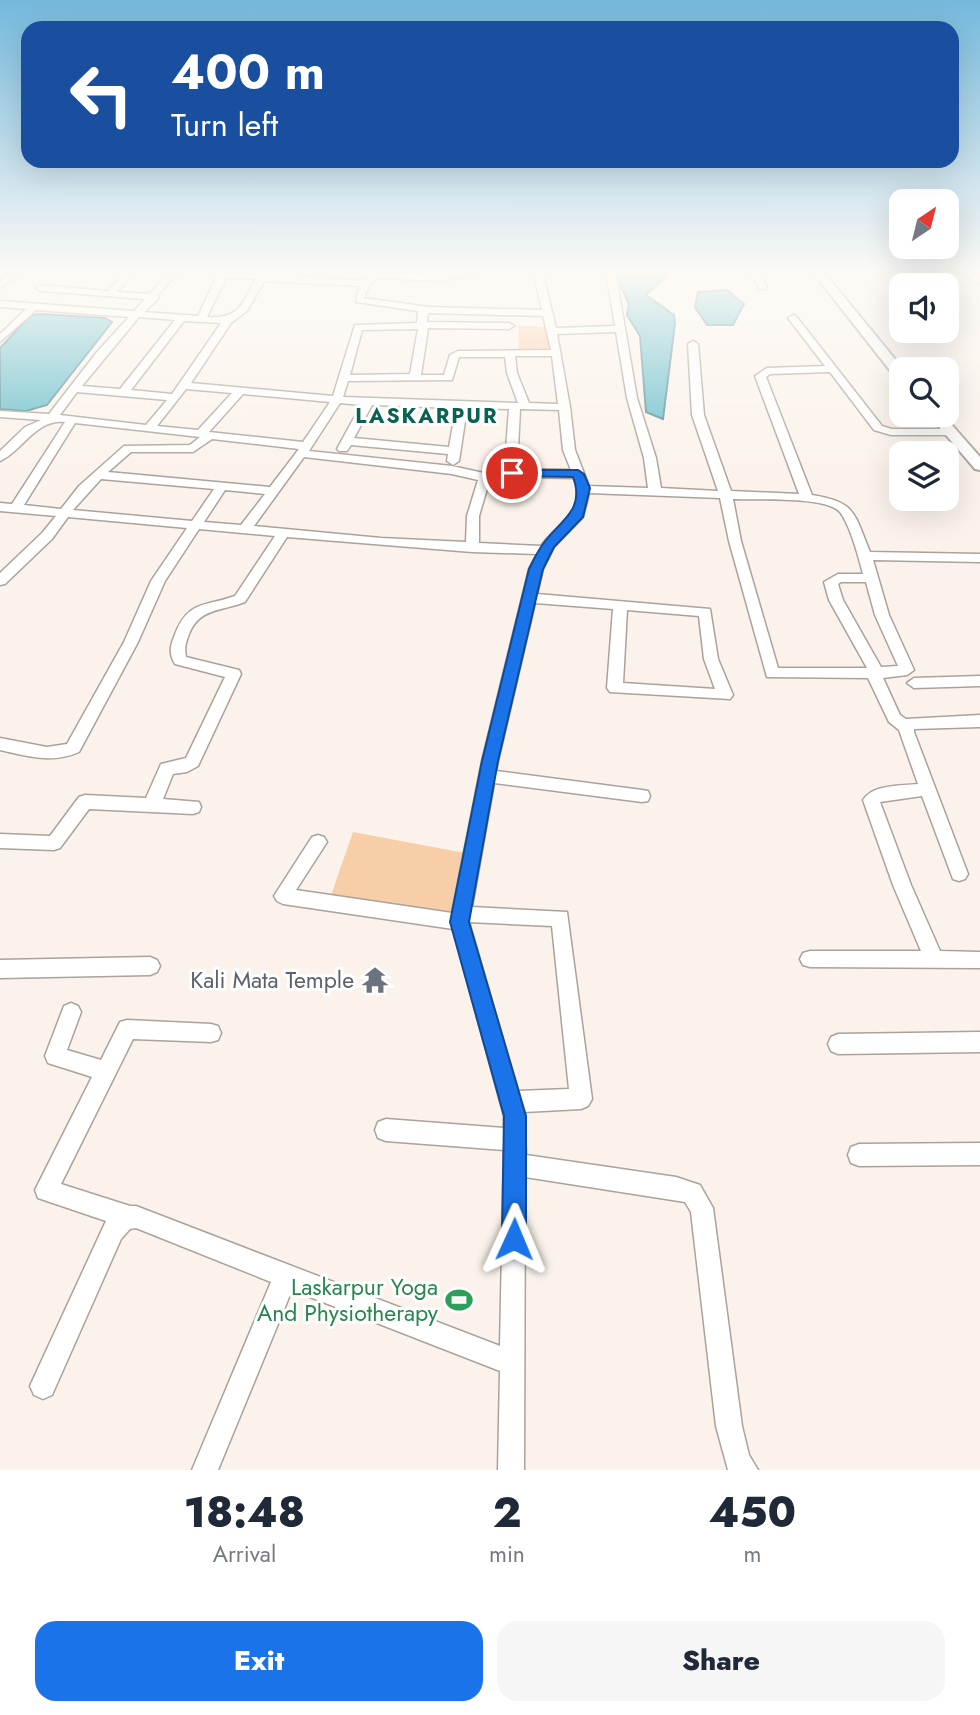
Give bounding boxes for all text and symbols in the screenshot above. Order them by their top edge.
text: 400 m [171,37,325,107]
icon: left [56,49,147,140]
text: Turn left [171,102,278,148]
north arrow [889,189,959,259]
map controls [889,189,959,511]
button: sound [889,273,959,343]
button: search [889,357,959,427]
district label: LASKARPUR [355,401,499,431]
button: layers [889,441,959,511]
pin [482,443,542,503]
icon: arrive [493,454,531,492]
place label: Kali Mata Temple [190,963,354,997]
temple icon: Kali Mata Temple [360,965,390,995]
position arrow [477,1202,551,1276]
place label: Laskarpur Yoga And Physiotherapy [257,1270,439,1330]
sports icon: Laskarpur Yoga And Physiotherapy [444,1285,474,1315]
text: 18:48 [184,1482,305,1543]
text: 2 [493,1482,521,1543]
text: 450 [709,1482,796,1543]
text: Arrival [213,1537,276,1571]
text: min [489,1537,525,1571]
text: m [743,1537,761,1571]
button: Exit [35,1621,483,1701]
button: Share [497,1621,945,1701]

